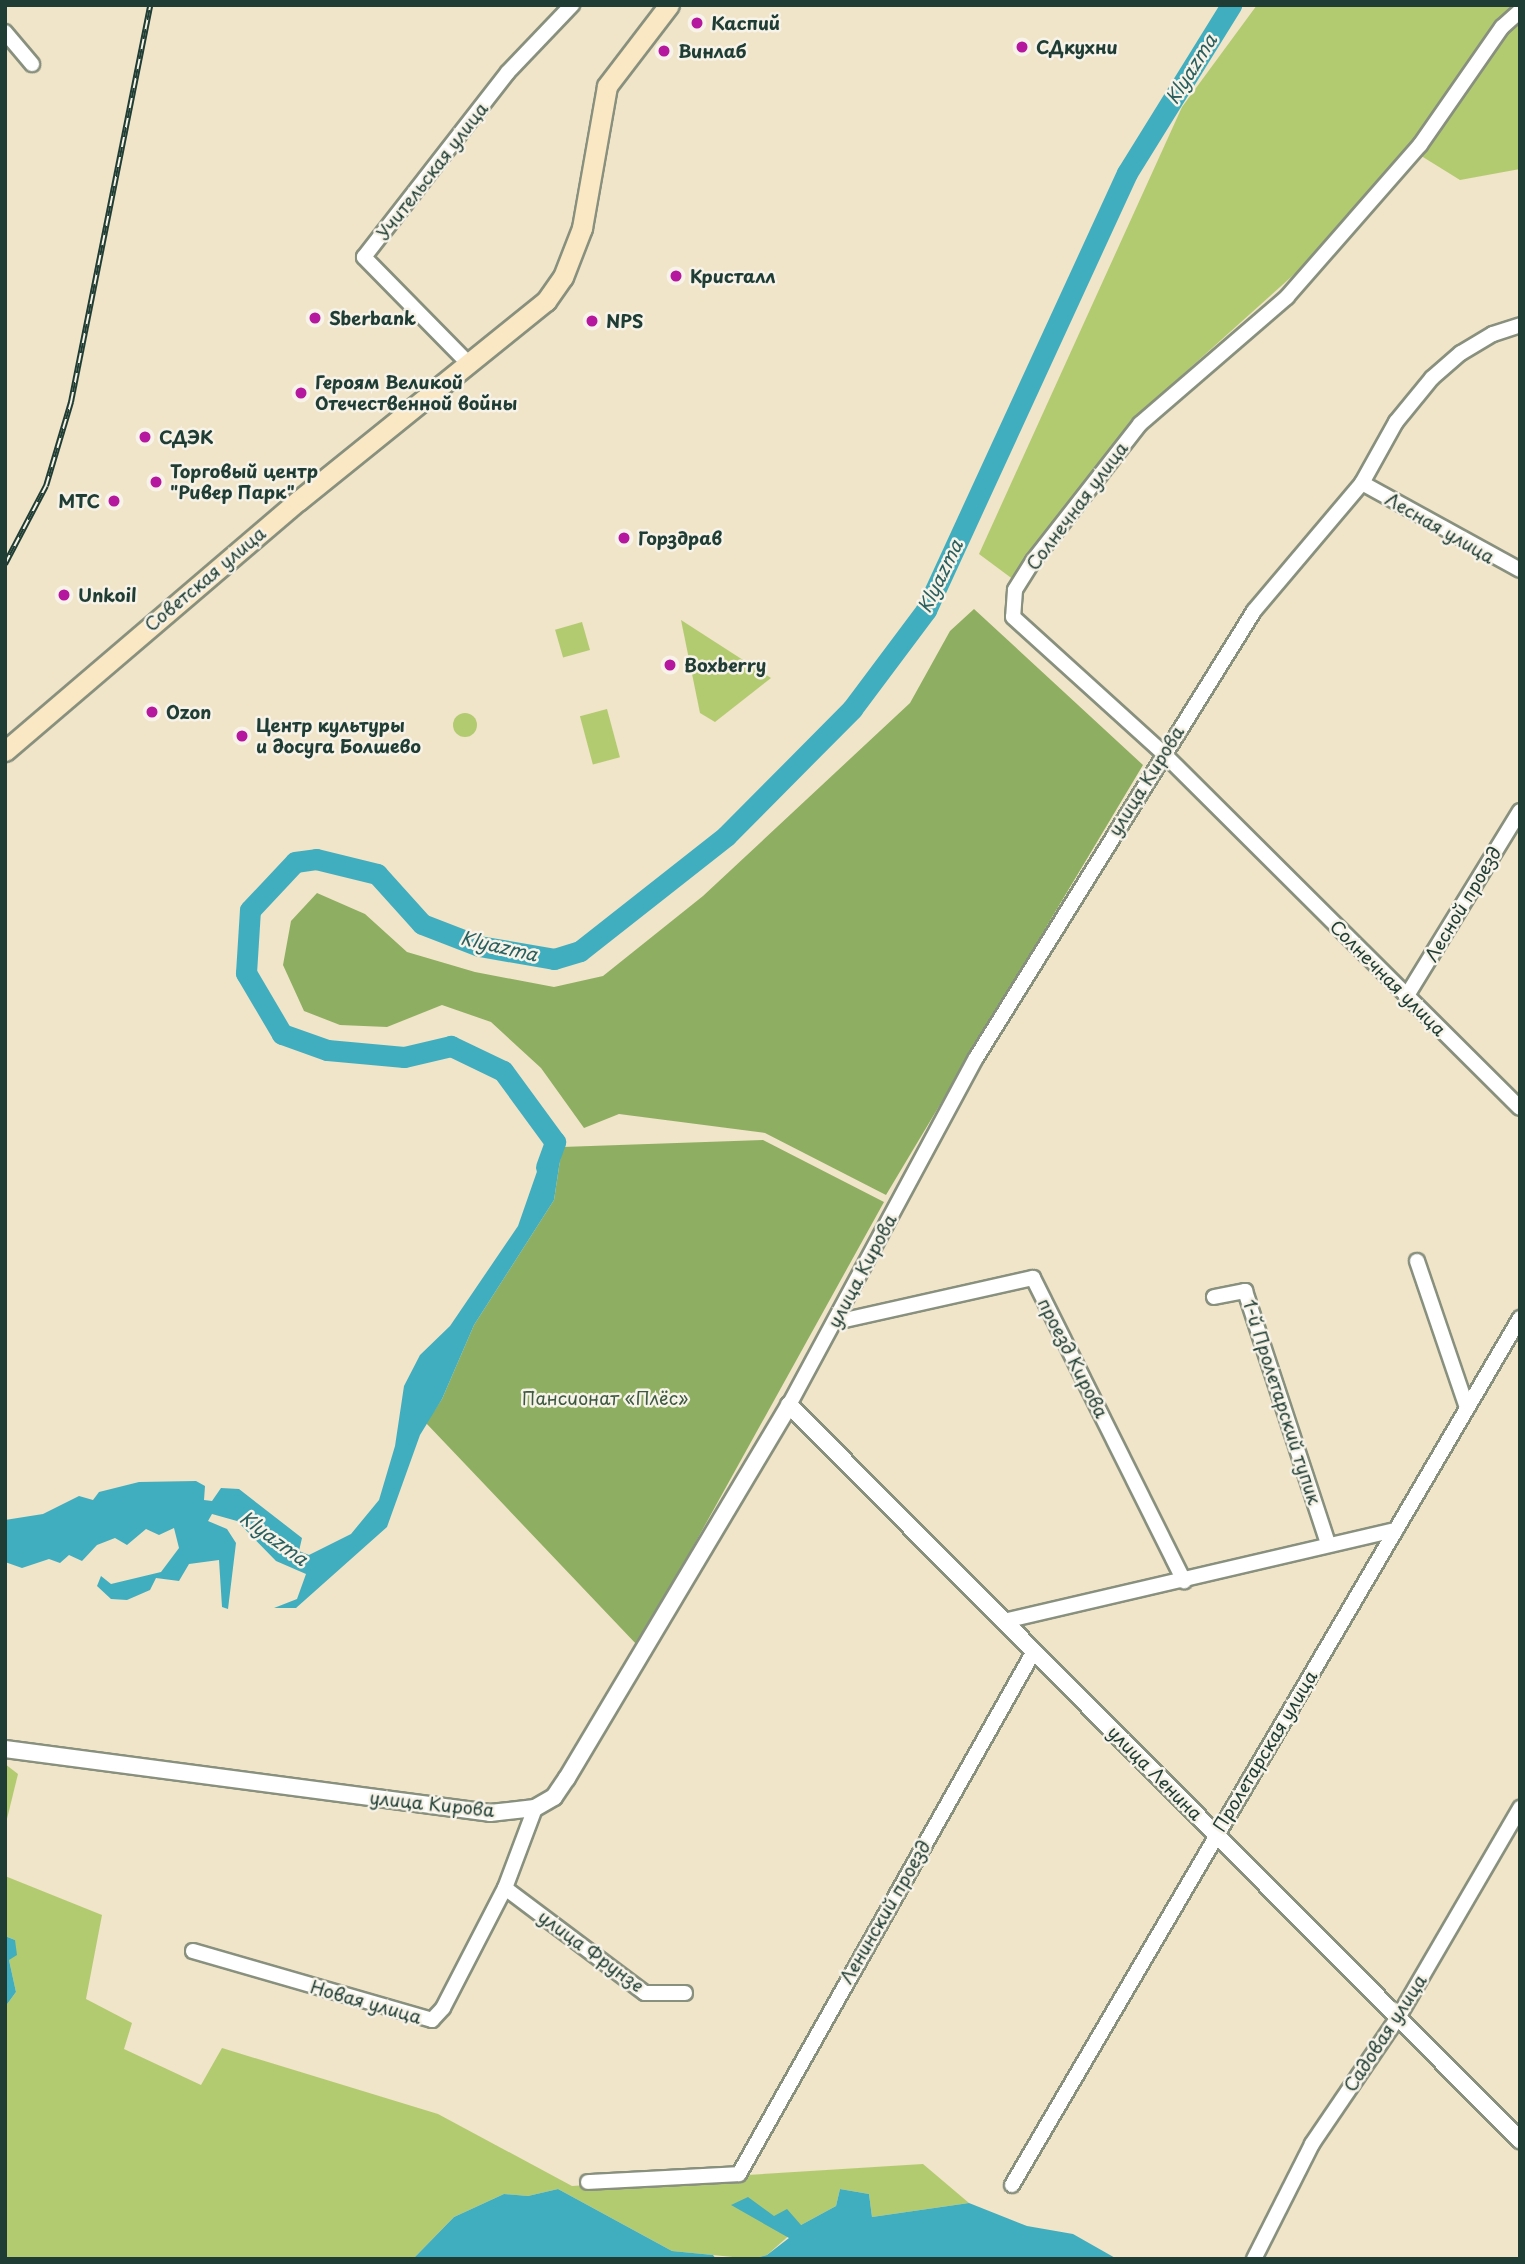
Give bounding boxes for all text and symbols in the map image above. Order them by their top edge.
place label: Каспий [711,12,780,34]
marker: Каспий [689,15,705,31]
water label: Klyazma [1161,30,1221,108]
place label: СДкухни [1036,36,1118,58]
marker: СДкухни [1014,39,1030,55]
place label: Винлаб [678,40,746,62]
marker: Винлаб [656,43,672,59]
street label: Учительская улица [371,97,493,245]
place label: Кристалл [690,265,775,287]
marker: Кристалл [668,268,684,284]
place label: Sberbank [329,307,416,329]
marker: Sberbank [307,310,323,326]
place label: NPS [606,310,644,332]
marker: NPS [584,313,600,329]
place label: Героям Великой Отечественной войны [315,372,518,414]
marker: Героям Великой Отечественной войны [293,385,309,401]
place label: СДЭК [159,426,213,448]
marker: СДЭК [137,429,153,445]
street label: Солнечная улица [1021,437,1133,575]
place label: Торговый центр "Ривер Парк" [170,461,317,504]
marker: Торговый центр "Ривер Парк" [148,474,164,490]
street label: Лесная улица [1381,488,1499,568]
place label: МТС [58,490,100,512]
marker: МТС [106,493,122,509]
street label: Советская улица [140,522,270,636]
place label: Горздрав [638,527,722,549]
marker: Горздрав [616,530,632,546]
water label: Klyazma [913,536,967,616]
place label: Unkoil [78,584,136,606]
marker: Unkoil [56,587,72,603]
place label: Boxberry [684,654,766,676]
marker: Boxberry [662,657,678,673]
place label: Ozon [166,701,211,723]
marker: Ozon [144,704,160,720]
place label: Центр культуры и досуга Болшево [256,715,422,758]
street label: улица Кирова [1104,722,1188,840]
marker: Центр культуры и досуга Болшево [234,728,250,744]
street label: Лесной проезд [1420,843,1506,965]
street label: Солнечная улица [1325,915,1451,1041]
water label: Klyazma [458,926,540,966]
street label: улица Кирова [823,1210,901,1332]
street label: проезд Кирова [1033,1294,1113,1422]
street label: 1-й Пролетарский тупик [1239,1296,1325,1508]
park label: Пансионат «Плёс» [522,1387,688,1409]
water label: Klyazma [236,1506,312,1570]
street label: Пролетарская улица [1208,1666,1322,1836]
street label: улица Ленина [1103,1721,1207,1825]
street label: улица Кирова [368,1787,496,1821]
street label: Ленинский проезд [835,1837,935,1987]
street label: улица Фрунзе [534,1905,648,1997]
street label: Садовая улица [1339,1970,1431,2096]
street label: Новая улица [308,1976,424,2028]

